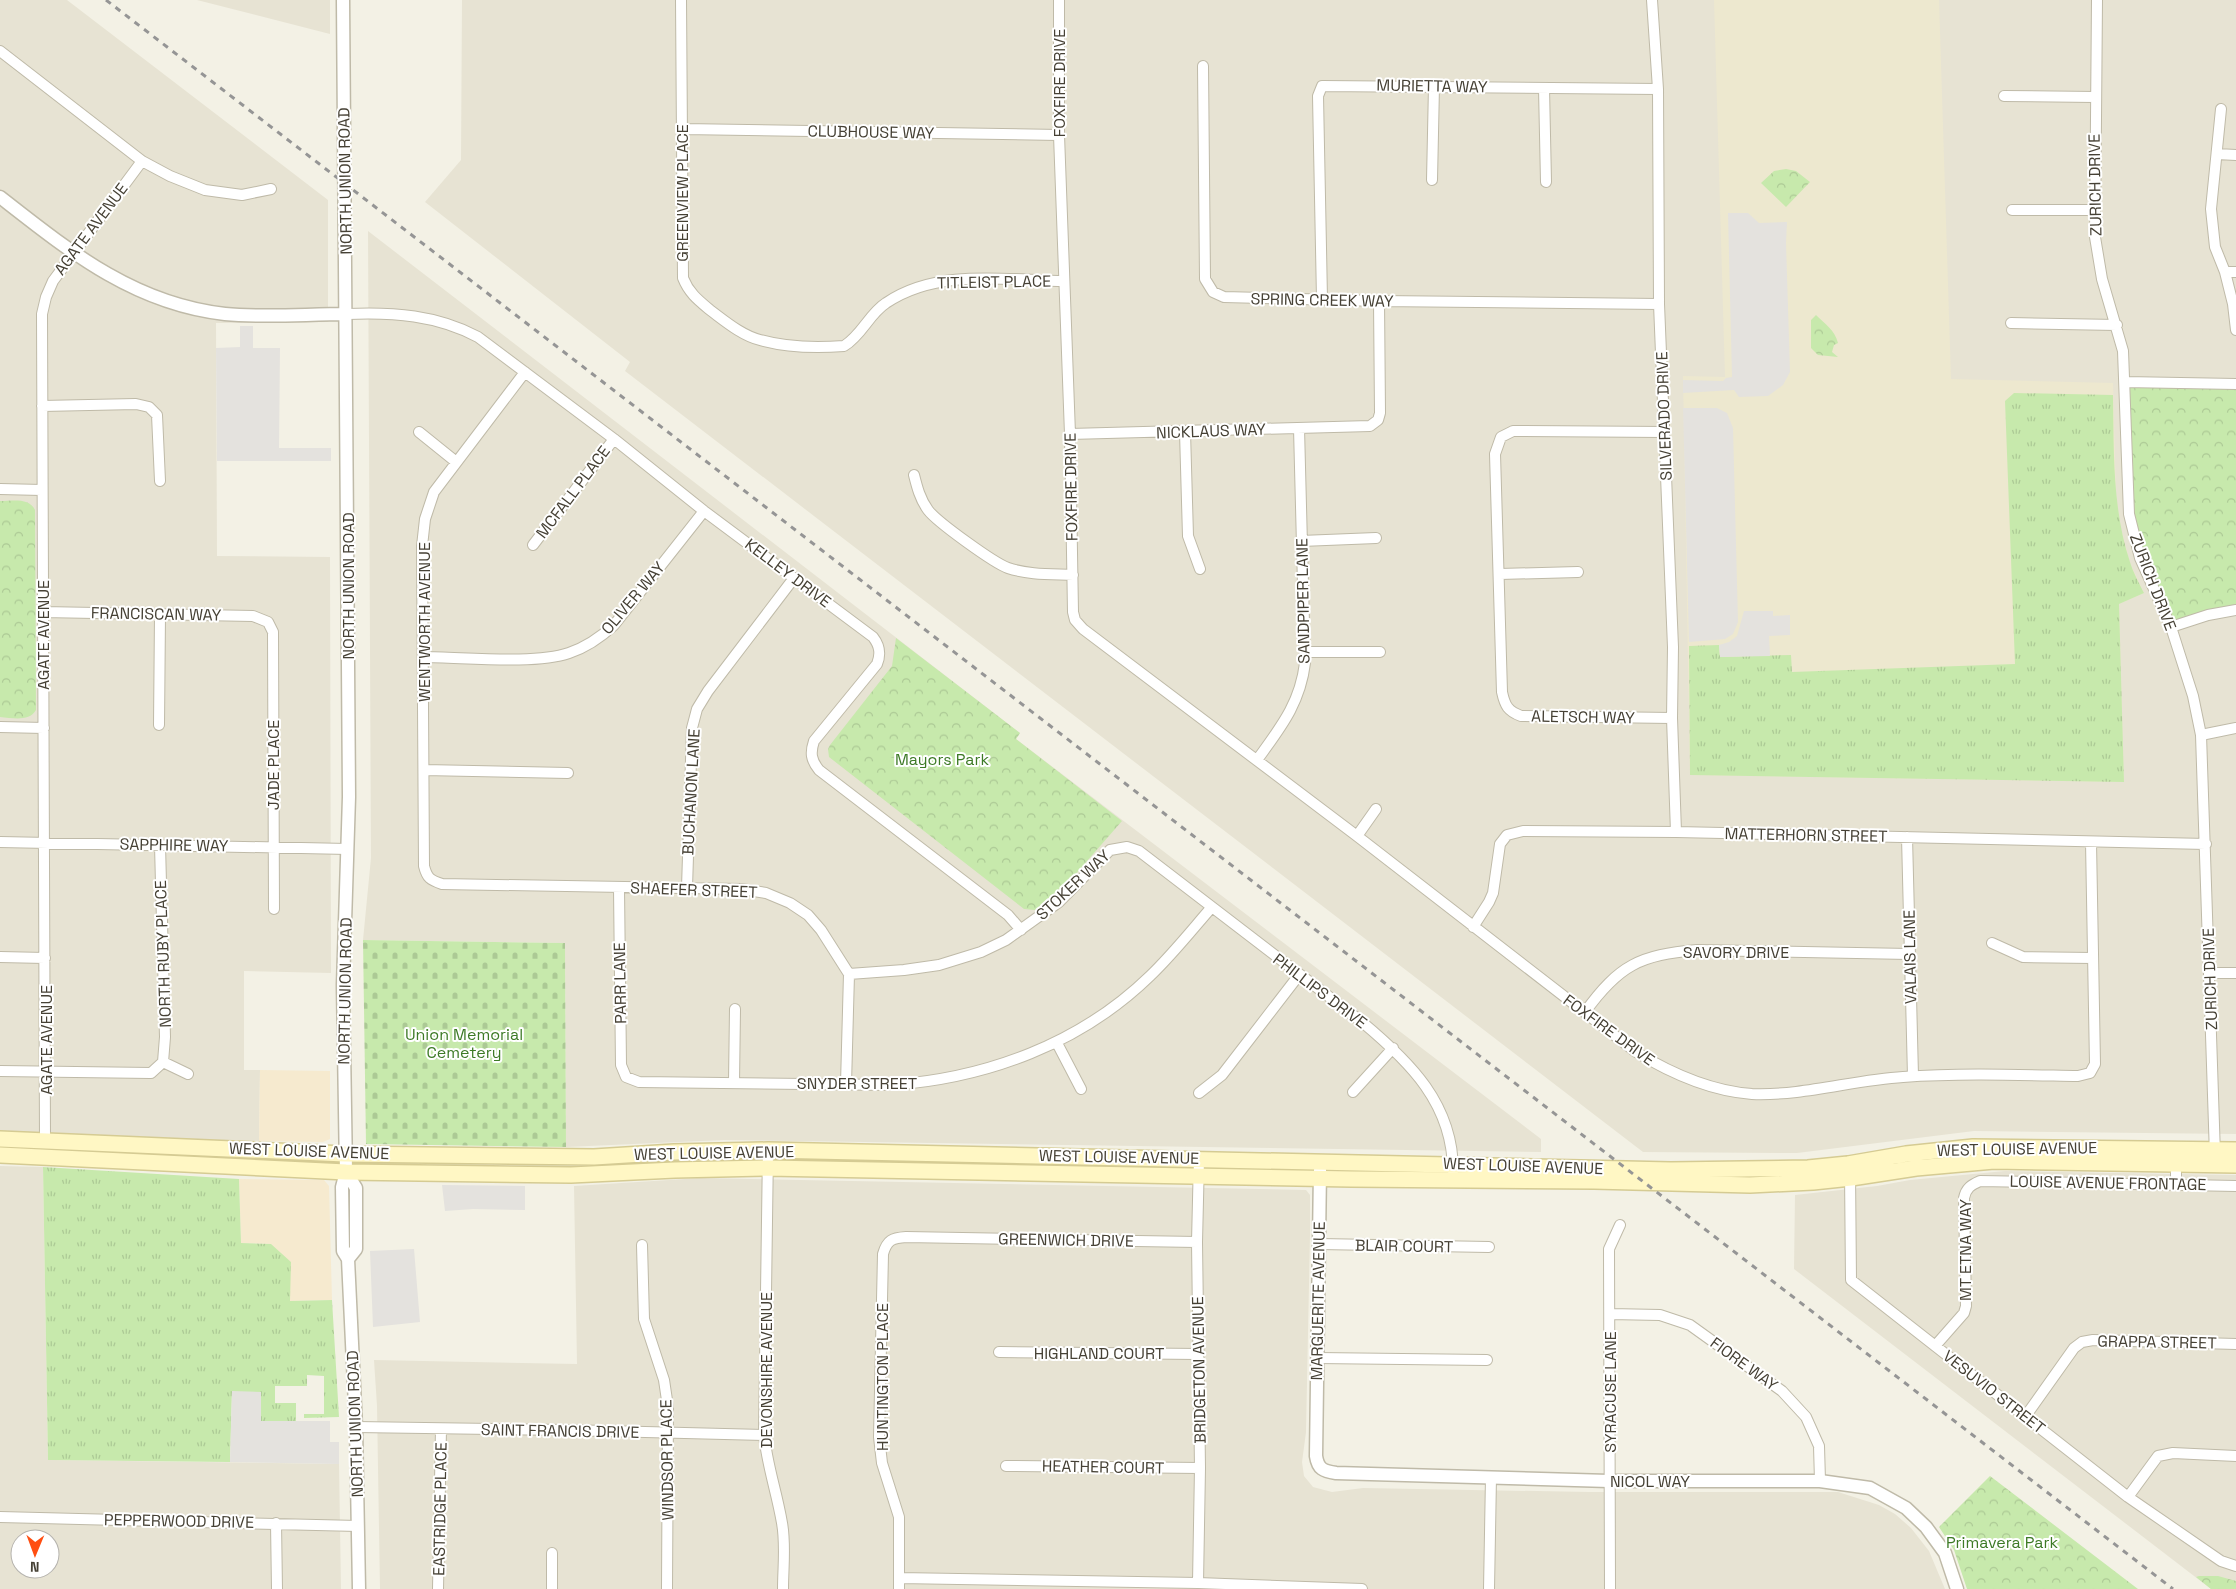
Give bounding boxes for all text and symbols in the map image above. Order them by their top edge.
street label: FOXFIRE DRIVE [1049,29,1070,137]
street label: MURIETTA WAY [1376,75,1488,97]
street label: NORTH UNION ROAD [333,107,357,255]
street label: CLUBHOUSE WAY [807,120,935,144]
street label: GREENVIEW PLACE [672,124,693,262]
street label: ZURICH DRIVE [2084,134,2106,236]
street label: AGATE AVENUE [49,179,133,279]
street label: TITLEIST PLACE [937,271,1051,293]
street label: SPRING CREEK WAY [1250,288,1394,312]
street label: SILVERADO DRIVE [1651,351,1677,481]
street label: NICKLAUS WAY [1156,419,1266,443]
street label: FOXFIRE DRIVE [1060,433,1082,541]
street label: MCFALL PLACE [531,441,615,543]
street label: NORTH UNION ROAD [338,512,359,660]
street label: ZURICH DRIVE [2125,530,2181,634]
street label: KELLEY DRIVE [741,534,835,612]
street label: SANDPIPER LANE [1291,538,1315,664]
street label: WENTWORTH AVENUE [414,542,435,702]
street label: OLIVER WAY [596,557,670,639]
street label: AGATE AVENUE [33,580,54,690]
street label: FRANCISCAN WAY [91,602,222,626]
street label: ALETSCH WAY [1531,706,1635,728]
street label: JADE PLACE [263,720,284,810]
street label: BUCHANON LANE [677,728,705,856]
park label: Mayors Park [895,749,989,770]
street label: MATTERHORN STREET [1724,823,1888,847]
street label: SAPPHIRE WAY [119,834,229,856]
street label: STOKER WAY [1031,845,1115,925]
street label: SHAEFER STREET [630,877,758,903]
street label: NORTH RUBY PLACE [150,880,176,1028]
street label: VALAIS LANE [1899,910,1921,1004]
street label: NORTH UNION ROAD [333,917,357,1065]
street label: ZURICH DRIVE [2198,928,2222,1030]
street label: PARR LANE [609,942,631,1024]
street label: SAVORY DRIVE [1683,942,1789,963]
street label: PHILLIPS DRIVE [1269,949,1371,1033]
street label: AGATE AVENUE [36,985,57,1095]
street label: FOXFIRE DRIVE [1559,990,1659,1070]
park label: Union Memorial Cemetery [405,1024,523,1063]
street label: SNYDER STREET [797,1073,917,1094]
street label: WEST LOUISE AVENUE [1937,1137,2097,1161]
street label: WEST LOUISE AVENUE [229,1138,389,1164]
street label: WEST LOUISE AVENUE [634,1141,794,1165]
street label: WEST LOUISE AVENUE [1039,1145,1199,1169]
street label: WEST LOUISE AVENUE [1443,1153,1603,1179]
street label: LOUISE AVENUE FRONTAGE [2009,1171,2207,1195]
street label: MT ETNA WAY [1955,1199,1976,1301]
street label: MARGUERITE AVENUE [1306,1221,1330,1381]
street label: GREENWICH DRIVE [998,1228,1134,1252]
street label: BLAIR COURT [1355,1235,1453,1257]
street label: DEVONSHIRE AVENUE [756,1292,777,1448]
street label: BRIDGETON AVENUE [1187,1296,1211,1444]
street label: HUNTINGTON PLACE [872,1303,893,1451]
street label: GRAPPA STREET [2097,1330,2217,1354]
street label: SYRACUSE LANE [1600,1331,1621,1453]
street label: FIORE WAY [1706,1332,1782,1396]
street label: HIGHLAND COURT [1034,1343,1164,1364]
street label: VESUVIO STREET [1939,1345,2049,1439]
street label: NORTH UNION ROAD [342,1350,368,1498]
street label: WINDSOR PLACE [655,1399,679,1521]
street label: SAINT FRANCIS DRIVE [481,1419,639,1443]
street label: EASTRIDGE PLACE [428,1442,452,1576]
street label: HEATHER COURT [1042,1455,1164,1479]
street label: NICOL WAY [1610,1471,1690,1492]
street label: PEPPERWOOD DRIVE [104,1509,254,1533]
north arrow [10,1529,60,1579]
park label: Primavera Park [1946,1532,2059,1553]
text: N [30,1558,40,1576]

